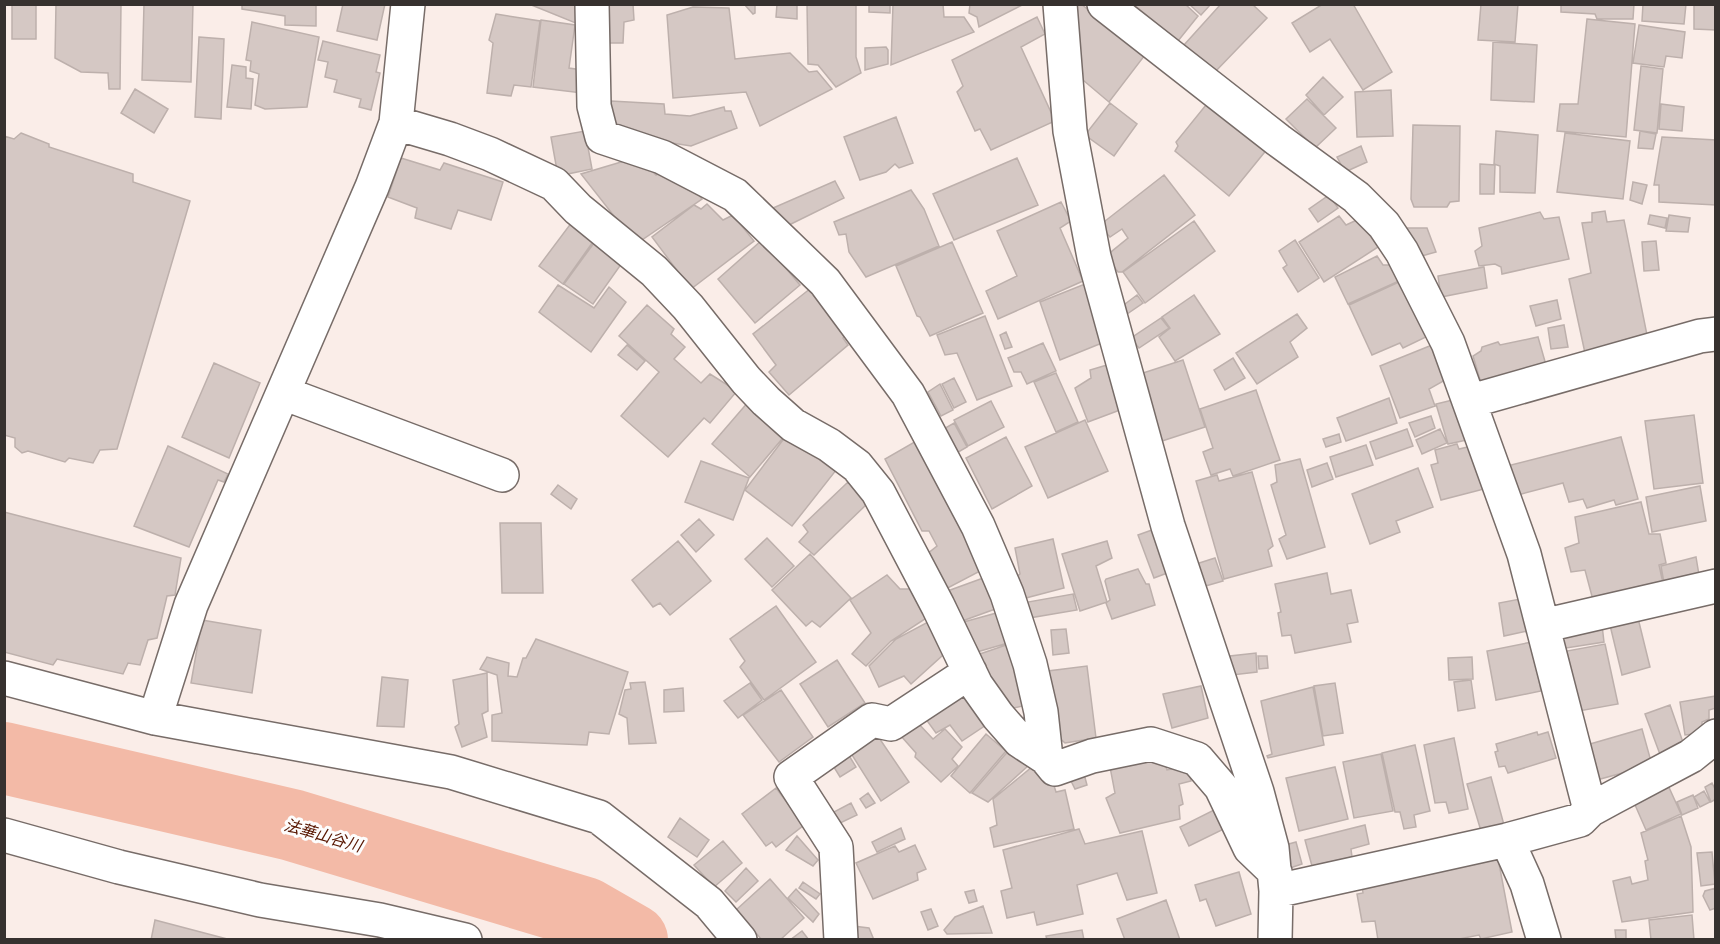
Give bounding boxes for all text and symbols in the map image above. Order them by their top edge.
water label: 法華山谷川 [282,814,366,856]

